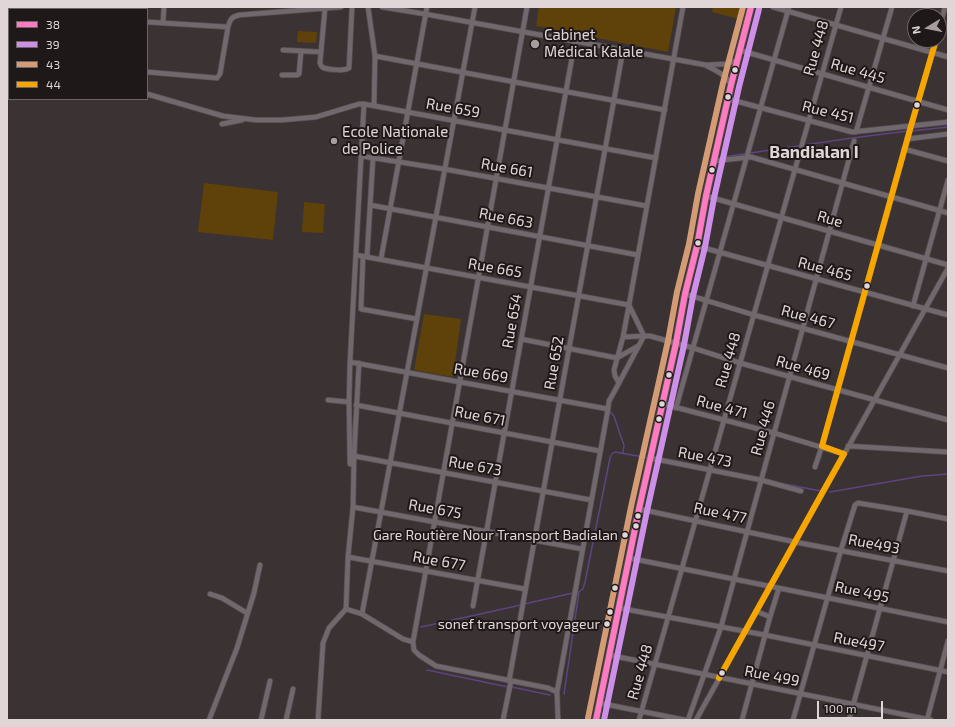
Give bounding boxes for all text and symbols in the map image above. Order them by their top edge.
legend [8,8,148,100]
north arrow [907,8,947,48]
text: 38 [46,17,60,31]
street label: Rue 448 [800,18,832,78]
text: N [909,25,923,35]
place label: Cabinet Médical Kalale [544,26,643,61]
text: 39 [46,37,60,51]
marker: Cabinet Médical Kalale [529,38,541,50]
street label: Rue 445 [829,55,887,87]
text: 43 [46,57,60,71]
unlabelled marker [730,65,740,75]
text: 44 [46,77,61,91]
unlabelled marker [723,92,733,102]
street label: Rue 659 [425,94,481,122]
street label: Rue 451 [800,97,856,127]
unlabelled marker [912,100,922,110]
place label: Ecole Nationale de Police [342,123,448,158]
marker: Ecole Nationale de Police [329,136,339,146]
district label: Bandialan I [769,142,859,162]
street label: Rue 661 [480,155,534,181]
unlabelled marker [707,165,717,175]
street label: Rue 663 [477,204,535,232]
street label: Rue [815,207,845,231]
unlabelled marker [693,238,703,248]
street label: Rue 465 [796,253,854,285]
street label: Rue 665 [467,254,523,282]
unlabelled marker [862,281,872,291]
street label: Rue 654 [498,292,526,350]
street label: Rue 467 [779,301,837,333]
street label: Rue 448 [712,330,744,390]
street label: Rue 652 [540,335,568,391]
street label: Rue 469 [774,352,832,384]
street label: Rue 669 [452,359,510,387]
unlabelled marker [664,370,674,380]
street label: Rue 471 [695,392,749,422]
unlabelled marker [657,399,667,409]
street label: Rue 446 [747,399,779,457]
street label: Rue 671 [453,402,507,430]
unlabelled marker [654,414,664,424]
street label: Rue 473 [677,443,733,471]
street label: Rue 673 [447,452,503,480]
street label: Rue 675 [407,495,463,523]
street label: Rue 477 [692,499,748,527]
unlabelled marker [633,511,643,521]
unlabelled marker [631,521,641,531]
place label: Gare Routière Nour Transport Badialan [373,527,618,543]
marker: Gare Routière Nour Transport Badialan [620,530,630,540]
street label: Rue493 [847,530,901,558]
street label: Rue 677 [411,548,467,574]
street label: Rue 495 [833,577,891,607]
unlabelled marker [610,583,620,593]
unlabelled marker [605,607,615,617]
place label: sonef transport voyageur [438,616,600,632]
marker: sonef transport voyageur [602,619,612,629]
street label: Rue497 [832,628,886,656]
street label: Rue 448 [624,642,656,702]
street label: Rue 499 [743,662,801,690]
unlabelled marker [717,668,727,678]
scale bar [819,693,885,719]
text: 100 m [824,701,856,715]

